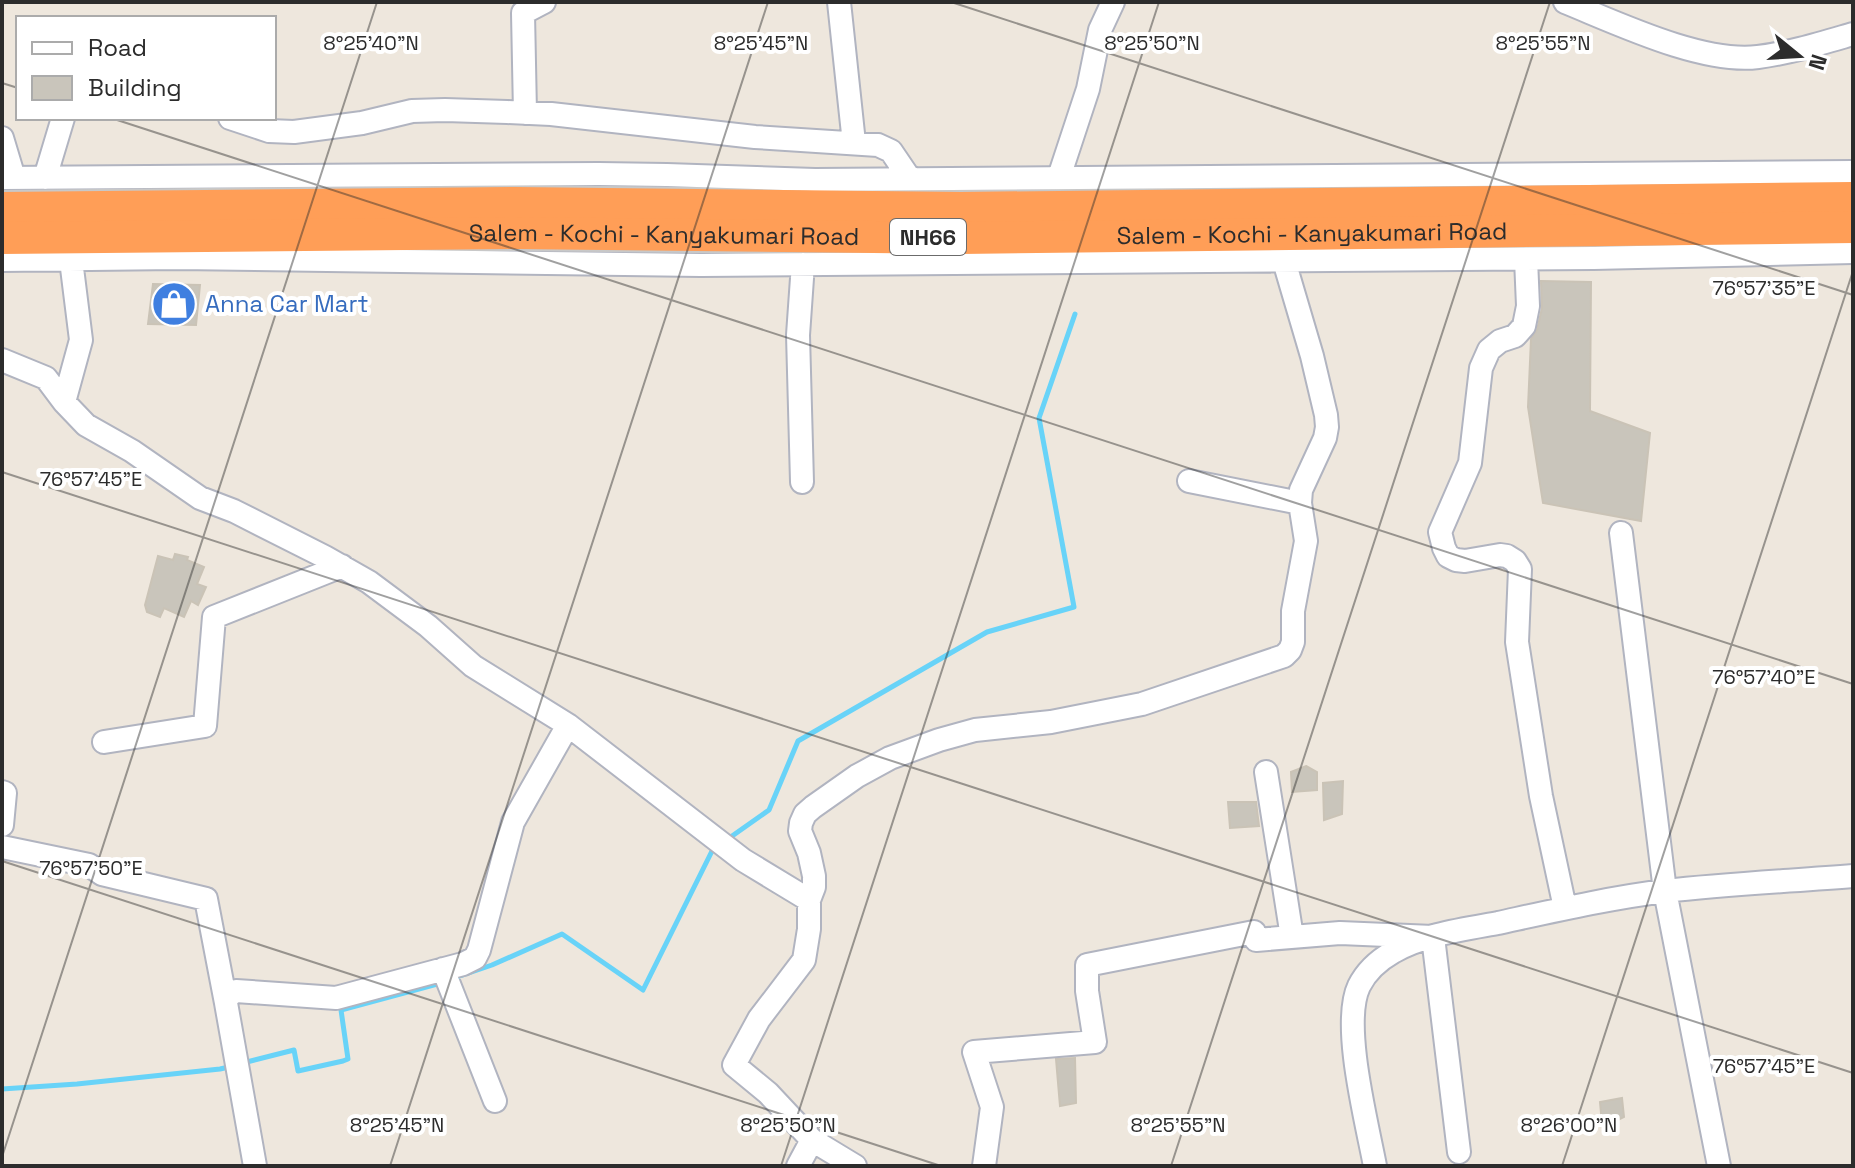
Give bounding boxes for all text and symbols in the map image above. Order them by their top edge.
legend [16,16,276,120]
north arrow [1759,16,1839,96]
text: 8°25'40"N [323,30,419,56]
text: 8°25'45"N [714,30,808,56]
text: 8°25'50"N [1104,30,1200,56]
text: 8°25'55"N [1496,30,1590,56]
text: Road [88,32,147,63]
text: N [1802,51,1834,74]
text: Building [88,72,182,103]
street label: Salem - Kochi - Kanyakumari Road [1116,215,1507,251]
street label: Salem - Kochi - Kanyakumari Road [468,217,859,252]
road number: NH66 [890,219,966,255]
text: 76°57'35"E [1713,275,1815,301]
shop icon: Anna Car Mart [150,280,198,328]
place label: Anna Car Mart [205,288,369,319]
text: 76°57'45"E [40,466,142,492]
text: 76°57'40"E [1712,664,1816,690]
text: 76°57'50"E [39,855,143,881]
text: 76°57'45"E [1713,1053,1815,1079]
text: 8°25'45"N [350,1112,444,1138]
text: 8°25'50"N [740,1112,836,1138]
text: 8°25'55"N [1131,1112,1225,1138]
text: 8°26'00"N [1521,1112,1617,1138]

